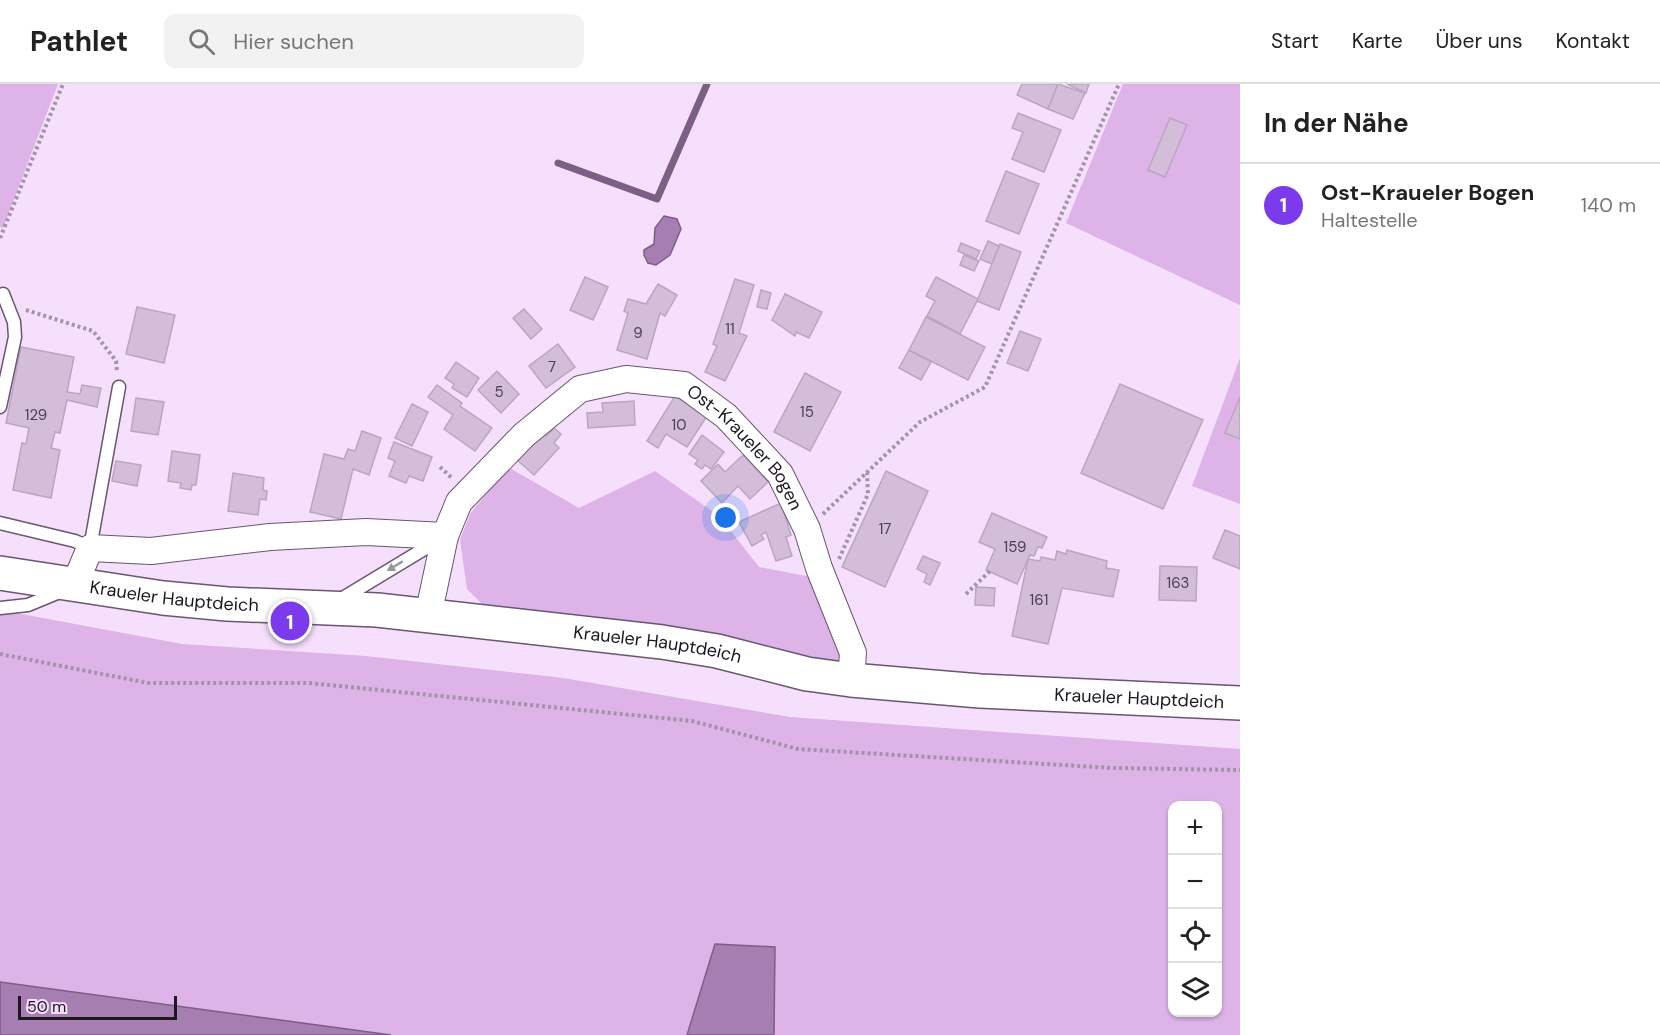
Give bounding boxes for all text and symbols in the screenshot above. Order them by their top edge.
search box [164,14,584,68]
text: Pathlet [30,23,128,60]
icon: search [185,25,218,58]
text: Hier suchen [233,27,354,56]
text: Start [1271,27,1319,55]
text: Karte [1352,27,1403,55]
text: Über uns [1436,27,1522,55]
text: Kontakt [1555,27,1630,55]
text: In der Nähe [1264,106,1409,140]
text: Ost-Kraueler Bogen [1321,178,1534,207]
text: 1 [1280,192,1287,218]
text: 140 m [1581,192,1636,218]
text: Haltestelle [1321,207,1418,233]
house number: 11 [725,319,735,339]
house number: 9 [633,323,643,343]
house number: 7 [548,357,556,377]
street label: Ost-Kraueler Bogen [682,379,808,514]
house number: 5 [494,382,504,402]
house number: 15 [800,402,814,422]
house number: 129 [25,405,47,425]
house number: 10 [672,415,686,435]
your location [711,503,740,532]
house number: 17 [879,519,891,539]
house number: 159 [1004,537,1026,557]
one-way arrow [387,561,403,572]
house number: 163 [1167,573,1189,593]
street label: Kraueler Hauptdeich [88,575,259,617]
house number: 161 [1030,590,1048,610]
pin: 1 [270,598,310,644]
street label: Kraueler Hauptdeich [572,620,744,669]
street label: Kraueler Hauptdeich [1054,682,1225,714]
map controls [1168,801,1222,1017]
button: + [1168,801,1222,855]
button: − [1168,855,1222,909]
button: locate [1168,909,1222,963]
button: layers [1168,963,1222,1017]
scale bar [18,993,177,1020]
text: 50 m [27,996,66,1017]

